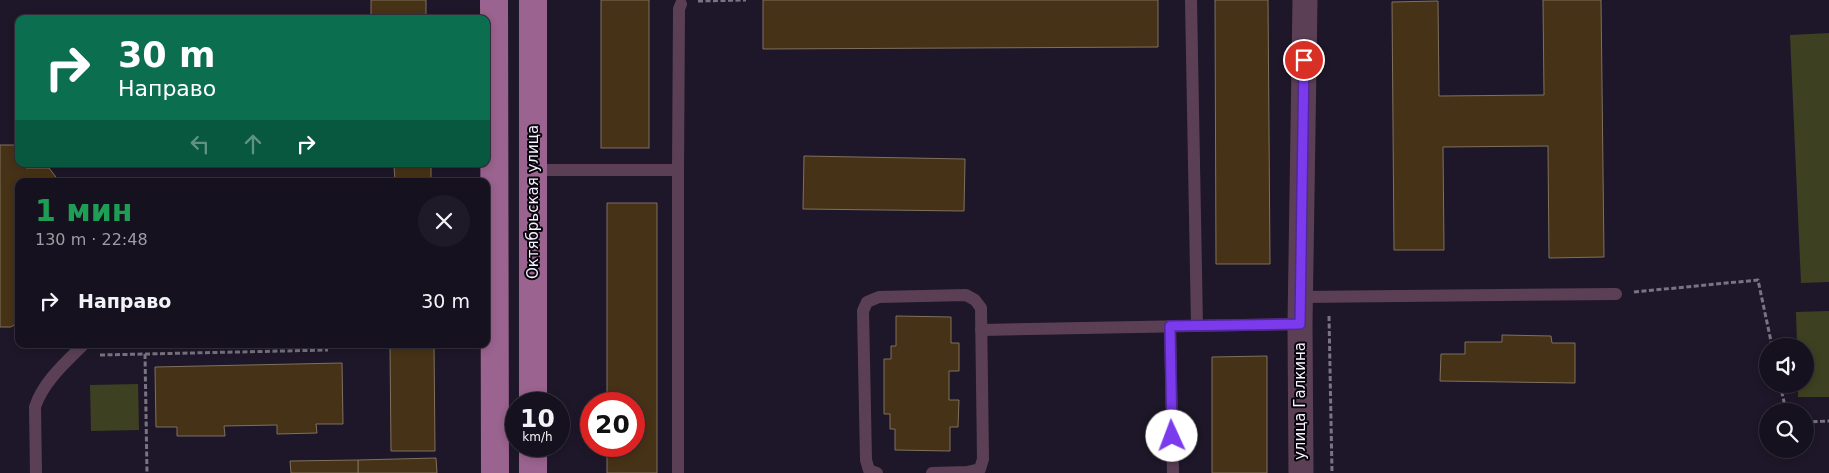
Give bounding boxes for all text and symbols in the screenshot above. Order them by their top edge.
icon: right [35,35,100,100]
text: 30 m [118,35,215,75]
pin [1283,39,1325,81]
icon: arrive [1290,46,1318,74]
text: Направо [118,76,216,101]
street label: Октябрьская улица [524,125,542,279]
icon: left [186,130,214,158]
icon: ahead [239,130,267,158]
icon: right [292,130,320,158]
text: 1 мин [35,193,133,228]
button: close [418,195,470,247]
text: 130 m · 22:48 [35,230,148,249]
icon: right [35,287,63,315]
text: Направо [78,290,171,312]
text: 30 m [421,290,470,312]
map controls [1759,338,1814,458]
button: sound [1759,338,1814,393]
street label: улица Галкина [1291,342,1309,460]
speed limit sign: 20 [580,392,645,457]
button: search [1759,403,1814,458]
text: 10 [520,404,555,433]
position arrow [1145,409,1197,461]
text: km/h [522,430,553,444]

